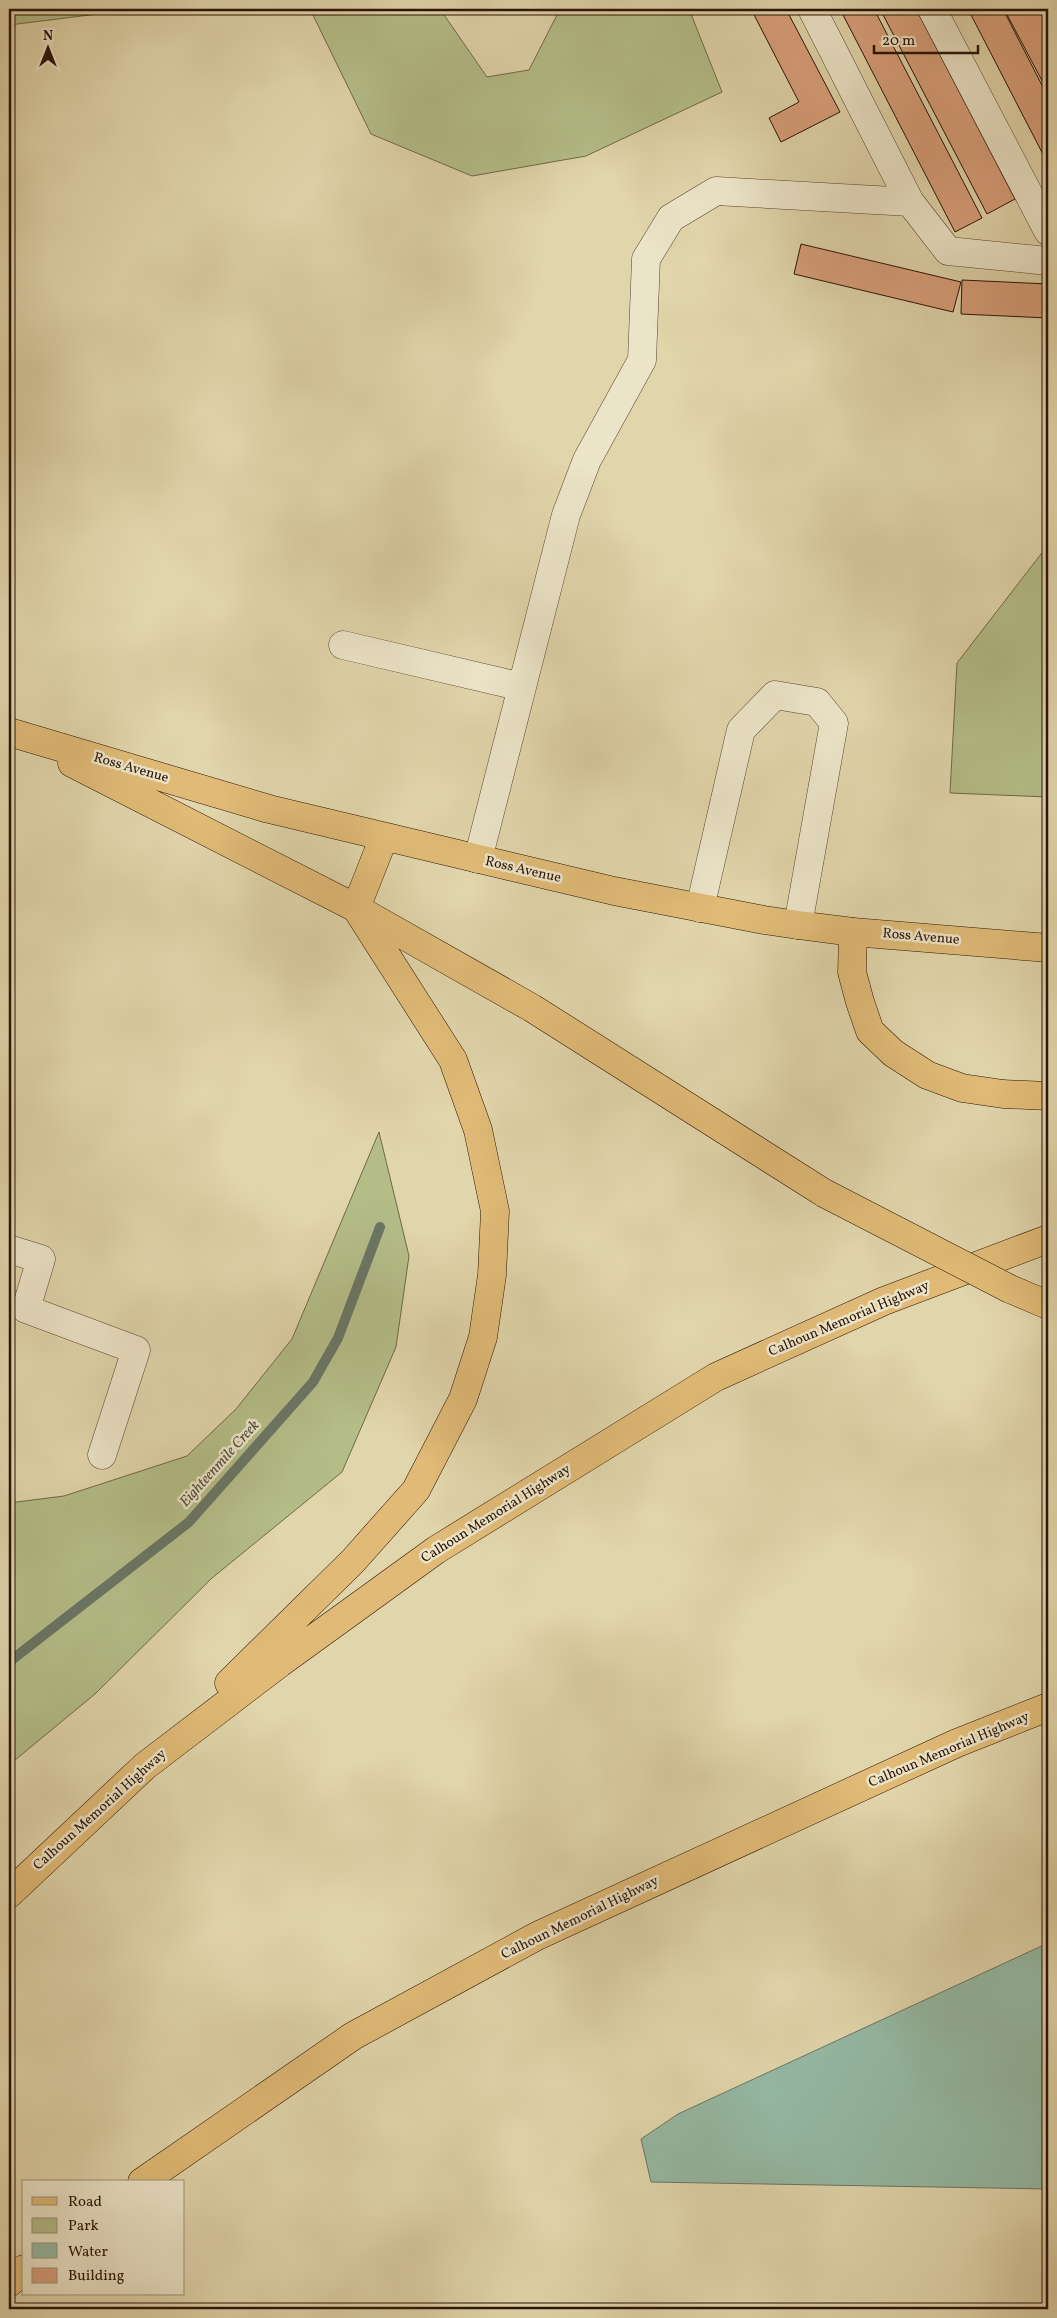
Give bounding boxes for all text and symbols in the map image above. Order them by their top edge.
north arrow [22,22,72,72]
scale bar [874,22,978,54]
text: N [43,27,53,46]
text: 20 m [882,31,915,52]
street label: Ross Avenue [91,748,171,788]
street label: Ross Avenue [483,852,563,888]
street label: Ross Avenue [882,924,961,950]
street label: Calhoun Memorial Highway [766,1276,933,1362]
water label: Eighteenmile Creek [175,1416,265,1512]
street label: Calhoun Memorial Highway [418,1460,575,1568]
street label: Calhoun Memorial Highway [866,1707,1033,1793]
street label: Calhoun Memorial Highway [29,1745,171,1875]
street label: Calhoun Memorial Highway [498,1871,662,1964]
legend [22,2180,185,2296]
text: Road [68,2192,102,2213]
text: Park [68,2216,99,2237]
text: Water [68,2242,108,2263]
text: Building [68,2266,125,2287]

